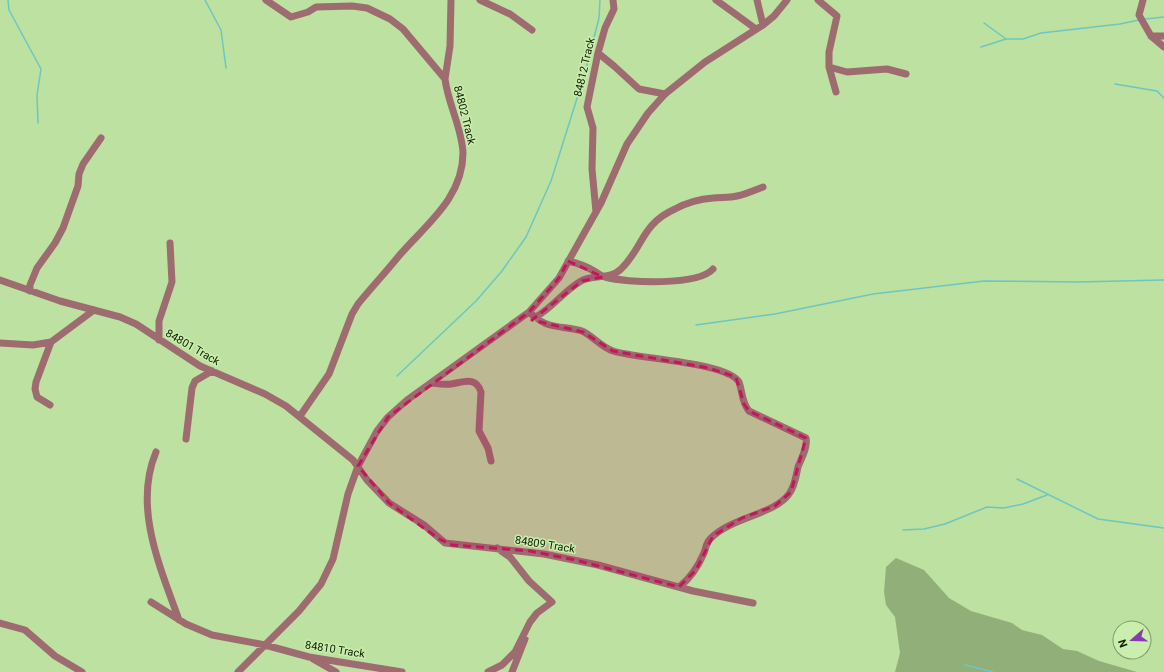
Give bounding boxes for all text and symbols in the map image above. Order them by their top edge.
street label: 84812 Track [571,36,598,98]
street label: 84802 Track [451,84,478,146]
street label: 84801 Track [163,327,223,368]
street label: 84809 Track [514,533,576,556]
north arrow [1112,620,1152,660]
text: N [1116,637,1131,649]
street label: 84810 Track [304,638,366,661]

